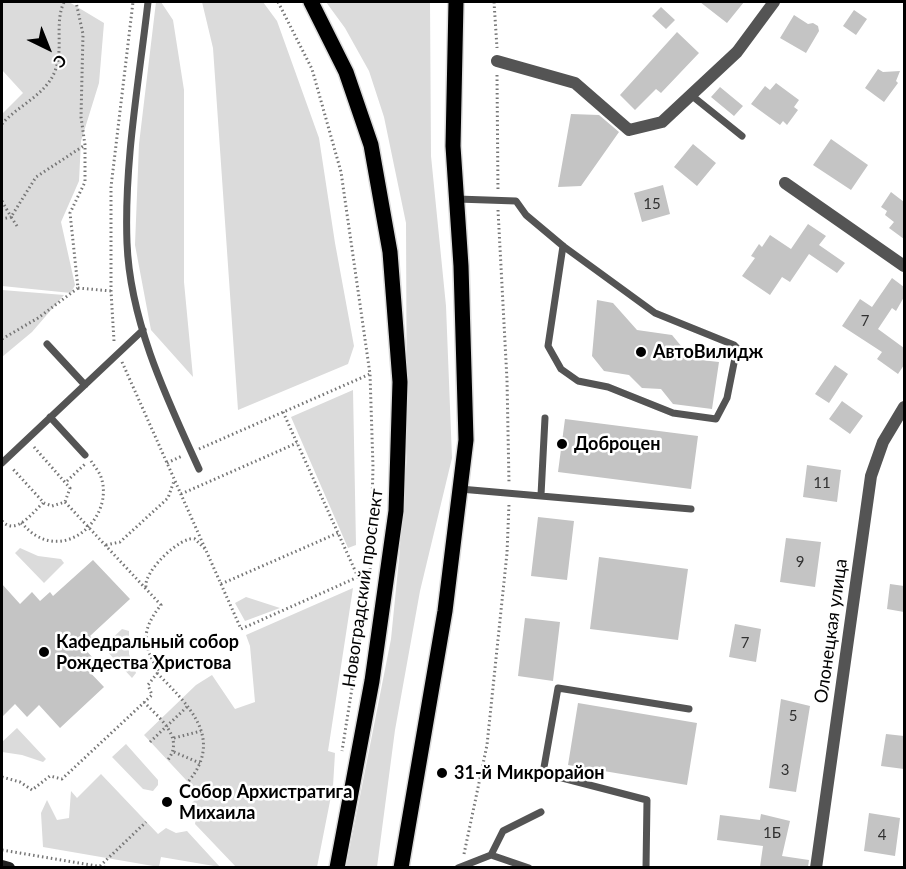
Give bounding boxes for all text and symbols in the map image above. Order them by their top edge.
north arrow [18,18,78,78]
text: С [50,51,71,72]
house number: 15 [643,195,661,213]
house number: 7 [861,312,869,330]
place label: АвтоВилидж [653,341,763,363]
marker: АвтоВилидж [634,345,648,359]
place label: Доброцен [574,433,660,455]
marker: Доброцен [555,437,569,451]
house number: 11 [813,474,831,492]
street label: Новоградский проспект [338,487,388,689]
house number: 9 [796,553,804,571]
street label: Олонецкая улица [810,557,852,705]
place label: Кафедральный собор Рождества Христова [56,631,239,674]
house number: 7 [741,634,749,652]
marker: Кафедральный собор Рождества Христова [37,645,51,659]
house number: 5 [789,707,797,725]
house number: 3 [781,761,789,779]
place label: 31-й Микрорайон [454,762,605,784]
marker: 31-й Микрорайон [435,766,449,780]
place label: Собор Архистратига Михаила [179,781,352,824]
marker: Собор Архистратига Михаила [160,795,174,809]
house number: 1Б [763,824,781,842]
house number: 4 [878,826,886,844]

